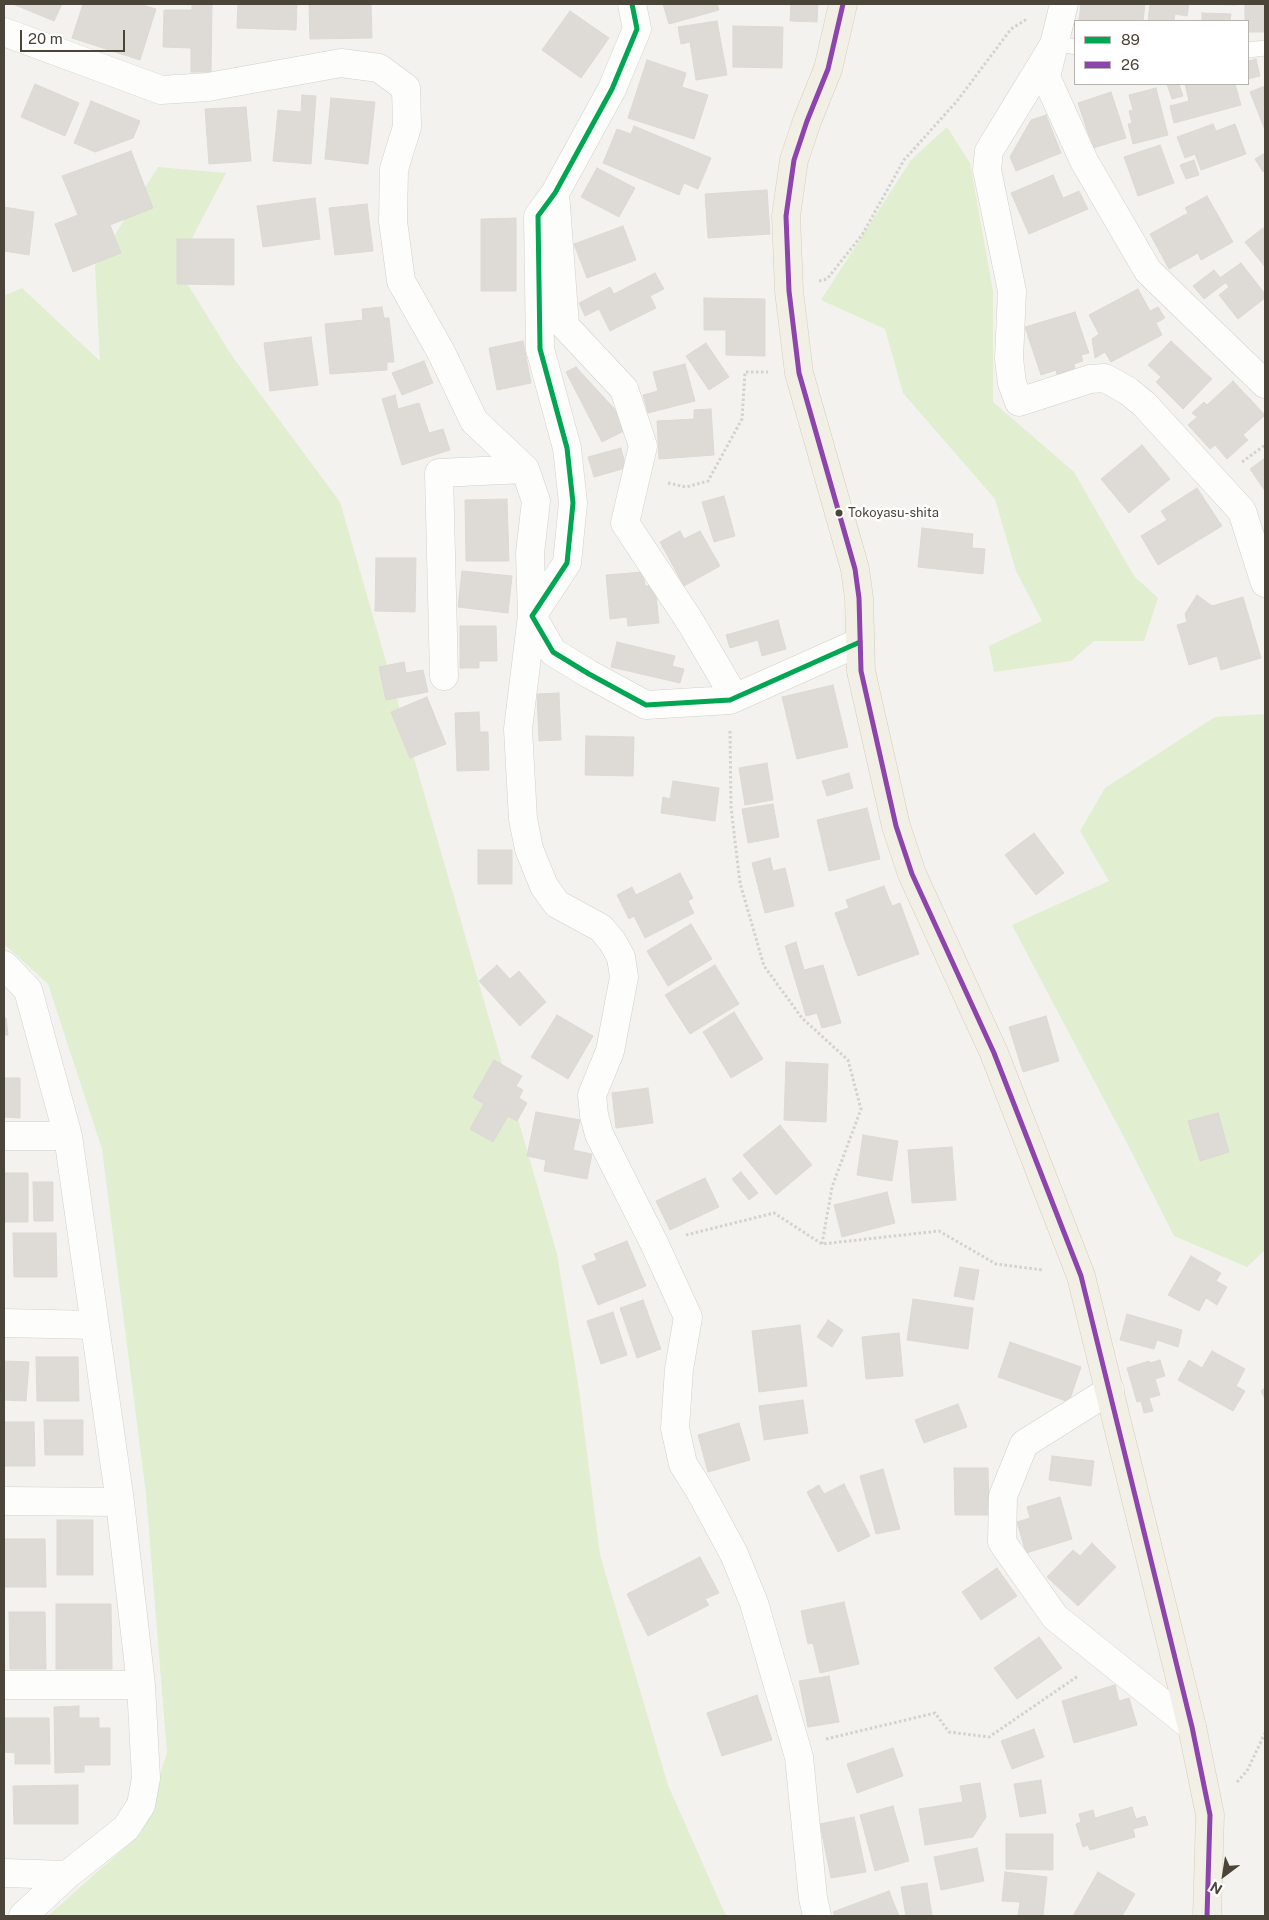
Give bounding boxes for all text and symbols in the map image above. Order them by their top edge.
scale bar [22,20,128,52]
legend [1074,20,1249,85]
text: 20 m [28,30,63,47]
text: 89 [1121,31,1140,48]
text: 26 [1121,56,1139,73]
place label: Tokoyasu-shita [848,505,939,521]
marker: Tokoyasu-shita [834,508,844,518]
north arrow [1199,1850,1249,1900]
text: N [1207,1878,1225,1898]

